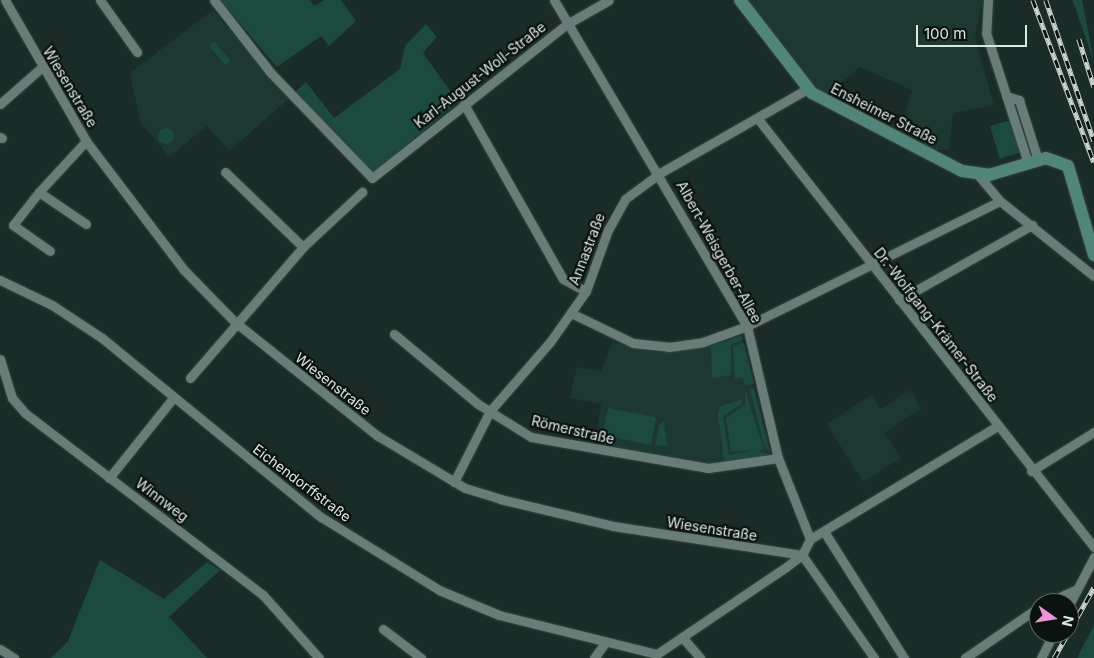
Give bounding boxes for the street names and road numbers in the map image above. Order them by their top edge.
street label: Karl-August-Woll-Straße [411,18,549,132]
street label: Wiesenstraße [39,44,101,130]
street label: Ensheimer Straße [828,80,940,148]
street label: Albert-Weisgerber-Allee [673,178,765,326]
street label: Annastraße [566,211,608,287]
street label: Dr.-Wolfgang-Krämer-Straße [871,244,1001,406]
street label: Wiesenstraße [292,349,374,419]
street label: Römerstraße [530,412,616,448]
street label: Eichendorffstraße [250,441,354,525]
street label: Winnweg [132,475,192,525]
street label: Wiesenstraße [666,514,758,544]

